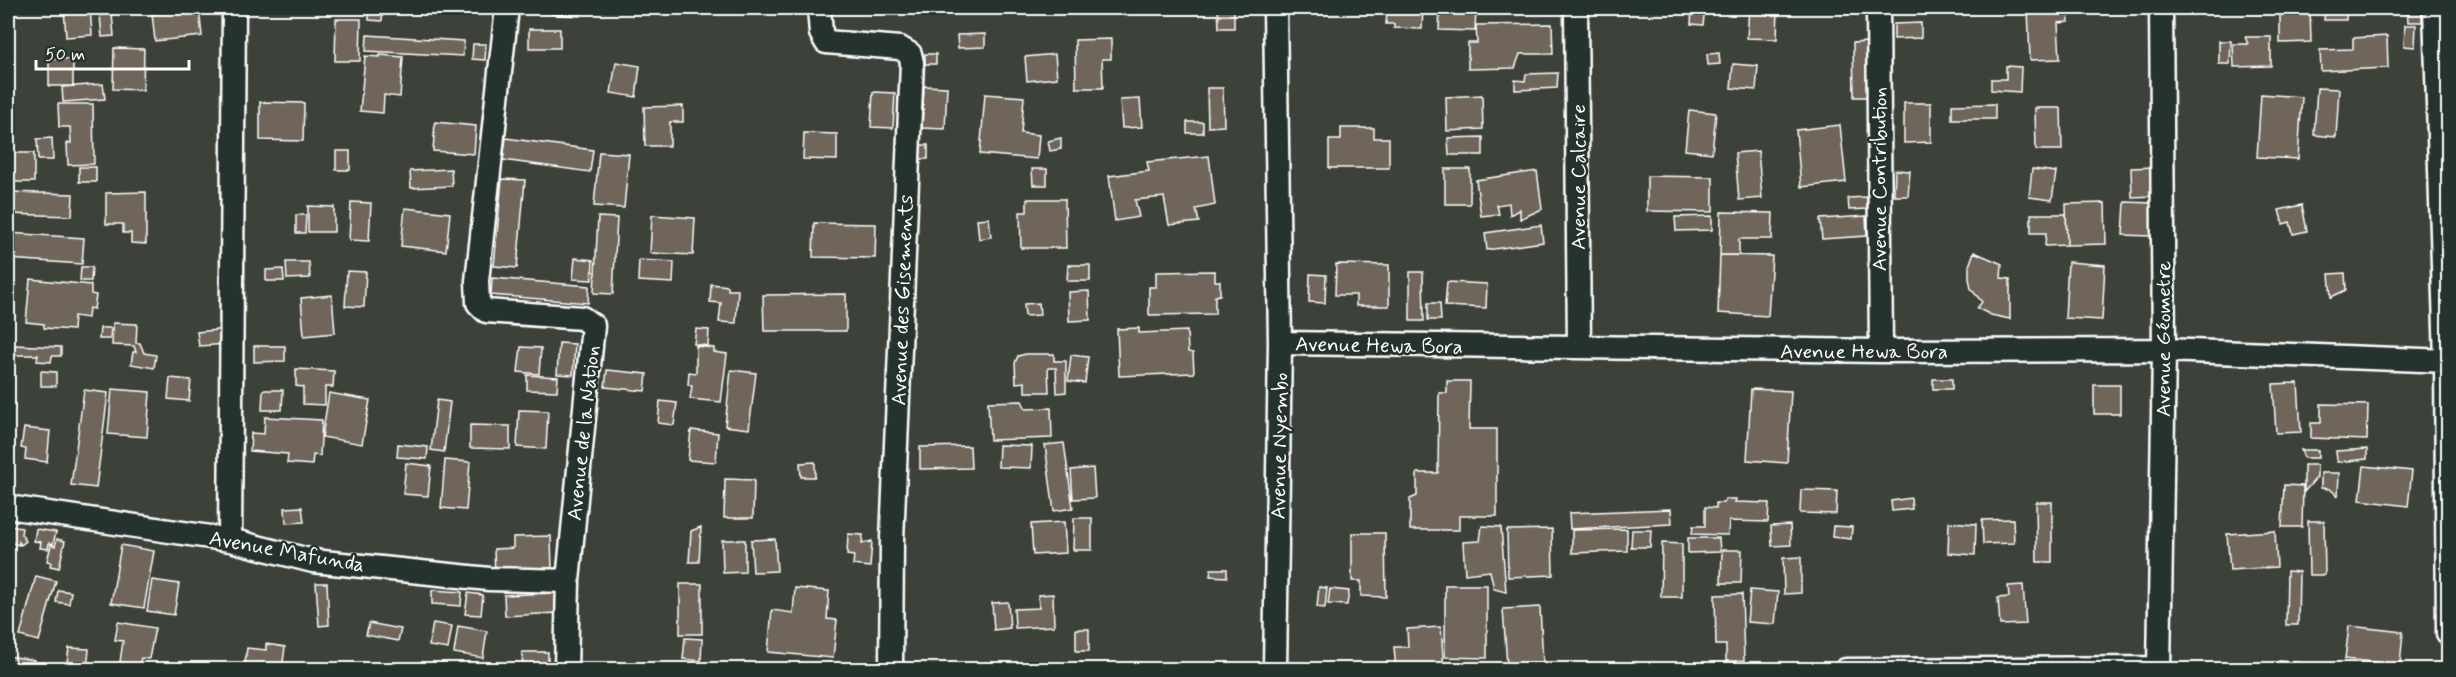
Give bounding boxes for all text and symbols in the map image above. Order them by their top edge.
scale bar [36,33,189,71]
text: 50 m [45,43,85,67]
street label: Avenue Contribution [1866,87,1894,271]
street label: Avenue Calcaire [1565,104,1593,250]
street label: Avenue des Gisements [885,194,921,406]
street label: Avenue Géometre [2150,261,2178,417]
street label: Avenue Hewa Bora [1295,331,1463,361]
street label: Avenue Hewa Bora [1780,338,1948,366]
street label: Avenue de la Nation [561,344,607,522]
street label: Avenue Nyembo [1265,372,1295,520]
street label: Avenue Mafunda [207,525,367,579]

